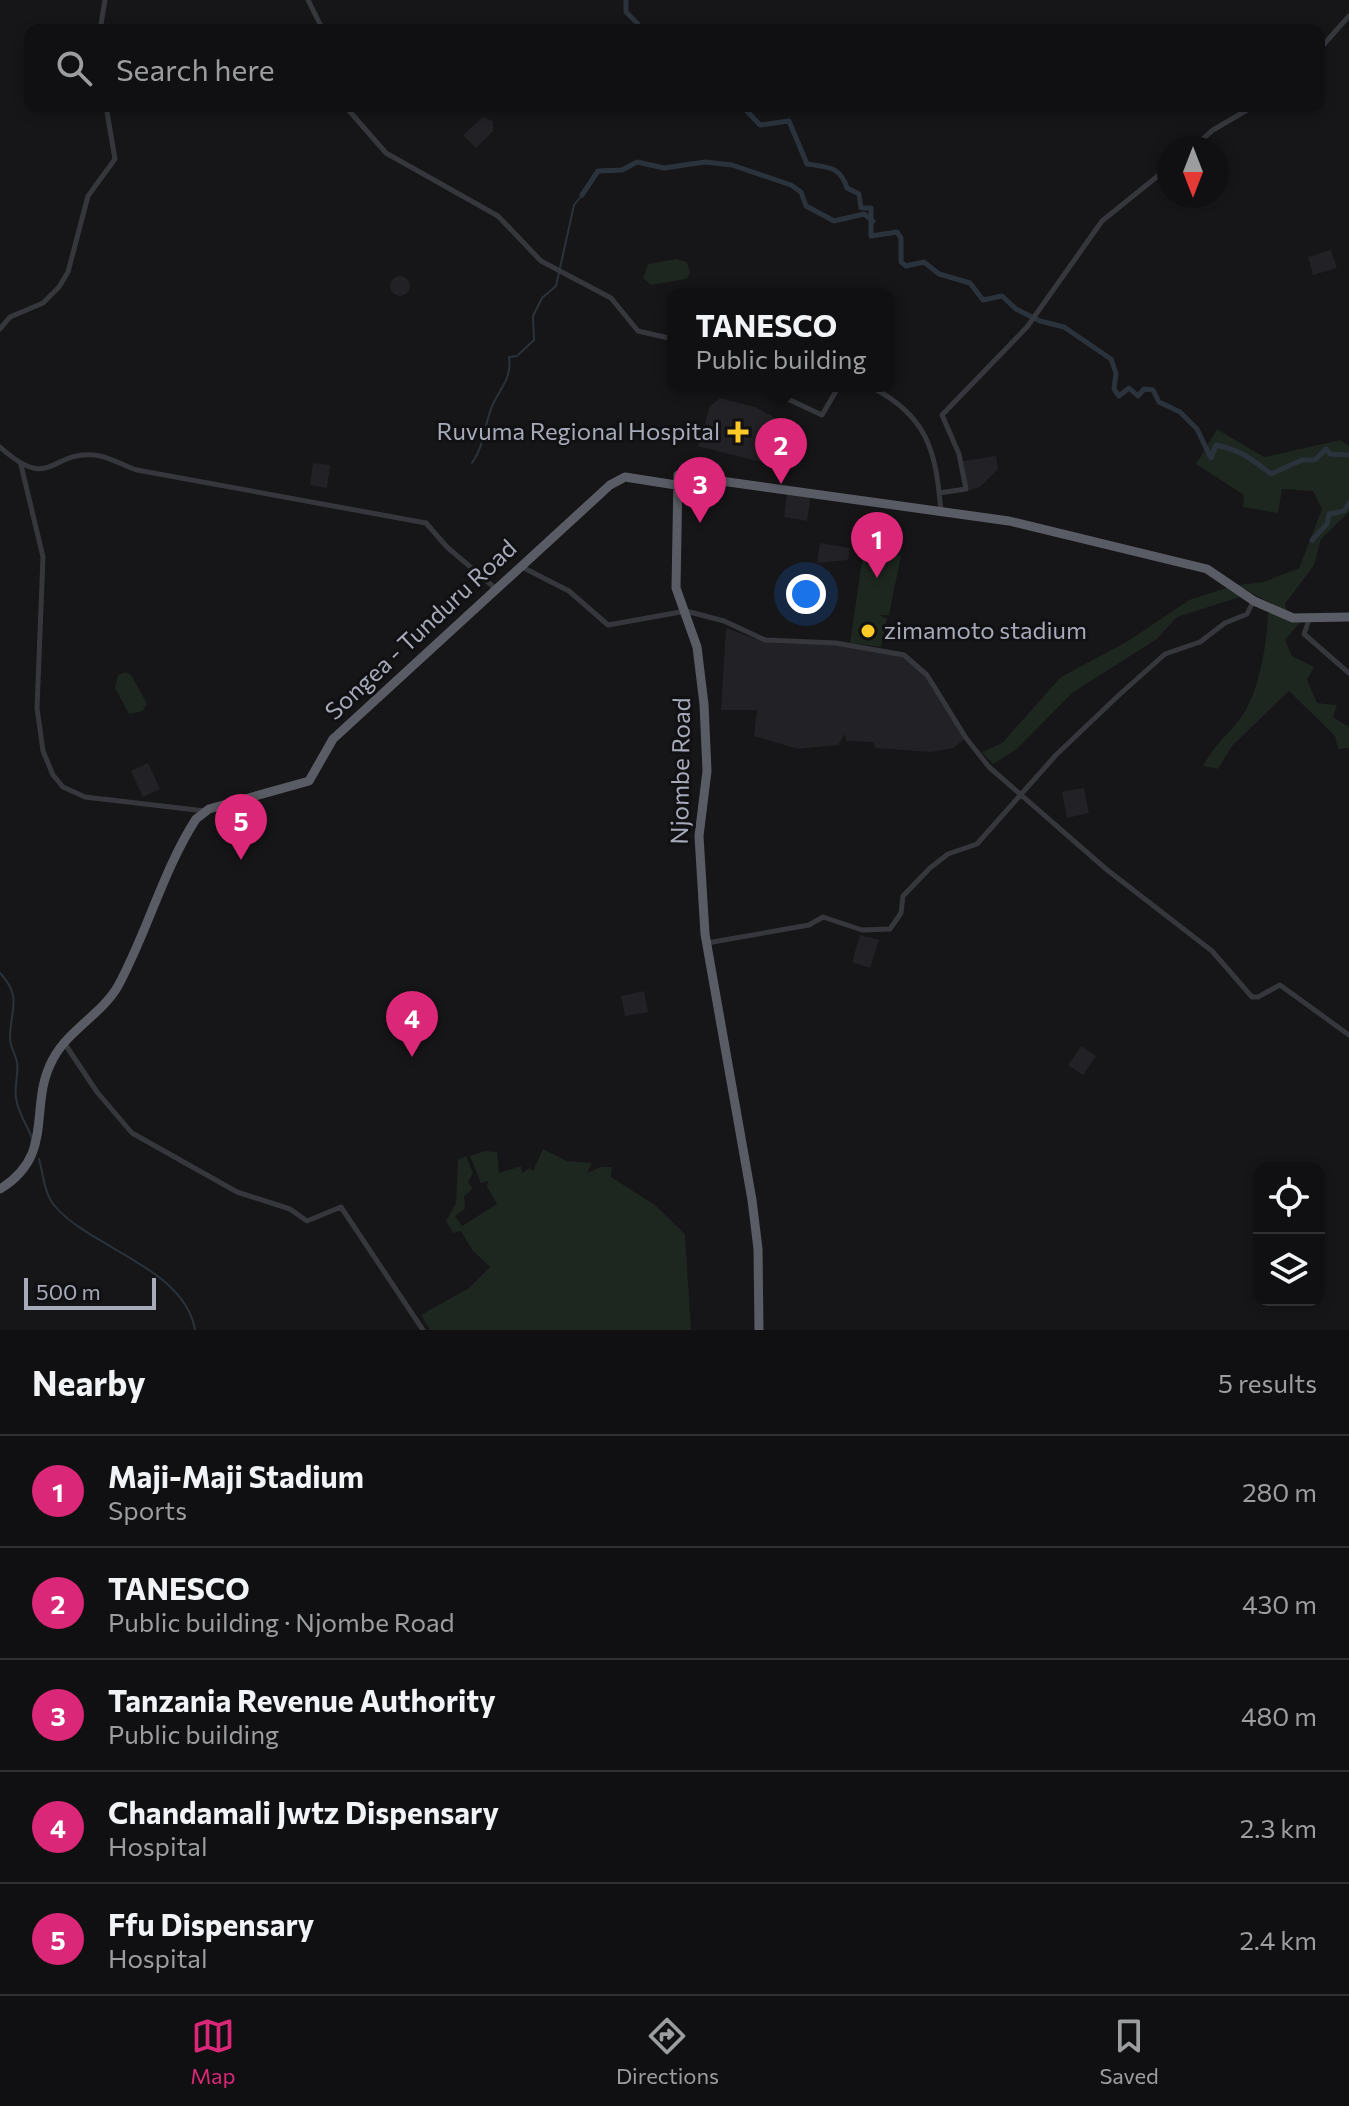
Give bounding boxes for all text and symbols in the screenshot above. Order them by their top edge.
search box [24,24,1325,112]
icon: search [52,46,96,90]
text: Search here [116,50,275,87]
north arrow [1157,136,1229,208]
popup [667,288,895,392]
text: TANESCO [695,306,837,343]
text: Public building [695,343,867,374]
place label: Ruvuma Regional Hospital [437,416,720,445]
pin: 2 [755,418,807,484]
marker: Ruvuma Regional Hospital [727,421,749,443]
pin: 3 [674,457,726,523]
pin: 1 [851,512,903,578]
street label: Songea - Tunduru Road [318,533,522,725]
your location [786,574,826,614]
place label: zimamoto stadium [884,615,1087,644]
marker: zimamoto stadium [859,622,877,640]
street label: Njombe Road [664,697,695,845]
pin: 5 [215,794,267,860]
pin: 4 [386,991,438,1057]
map controls [1253,1162,1325,1306]
button: locate [1253,1162,1325,1234]
button: layers [1253,1234,1325,1306]
scale bar [24,1274,156,1310]
text: 500 m [36,1278,101,1305]
text: Nearby [32,1361,146,1403]
text: 5 results [1218,1367,1317,1398]
text: Maji-Maji Stadium [108,1457,364,1494]
text: 1 [52,1476,64,1507]
text: 280 m [1242,1476,1317,1507]
text: Sports [108,1494,187,1525]
text: TANESCO [108,1569,250,1606]
text: 2 [51,1588,65,1619]
text: 430 m [1242,1588,1317,1619]
text: Public building · Njombe Road [108,1606,455,1637]
text: Tanzania Revenue Authority [108,1681,496,1718]
text: 3 [50,1700,66,1731]
text: 480 m [1241,1700,1317,1731]
text: Public building [108,1718,279,1749]
text: Chandamali Jwtz Dispensary [108,1793,499,1830]
text: 4 [50,1812,66,1843]
text: 2.3 km [1240,1812,1317,1843]
text: Hospital [108,1830,208,1861]
text: Ffu Dispensary [108,1905,314,1942]
text: 5 [50,1924,66,1955]
text: 2.4 km [1239,1924,1317,1955]
text: Hospital [108,1942,208,1973]
tab: Map [190,2014,236,2089]
tab: Directions [616,2014,719,2089]
tab: Saved [1099,2014,1159,2089]

